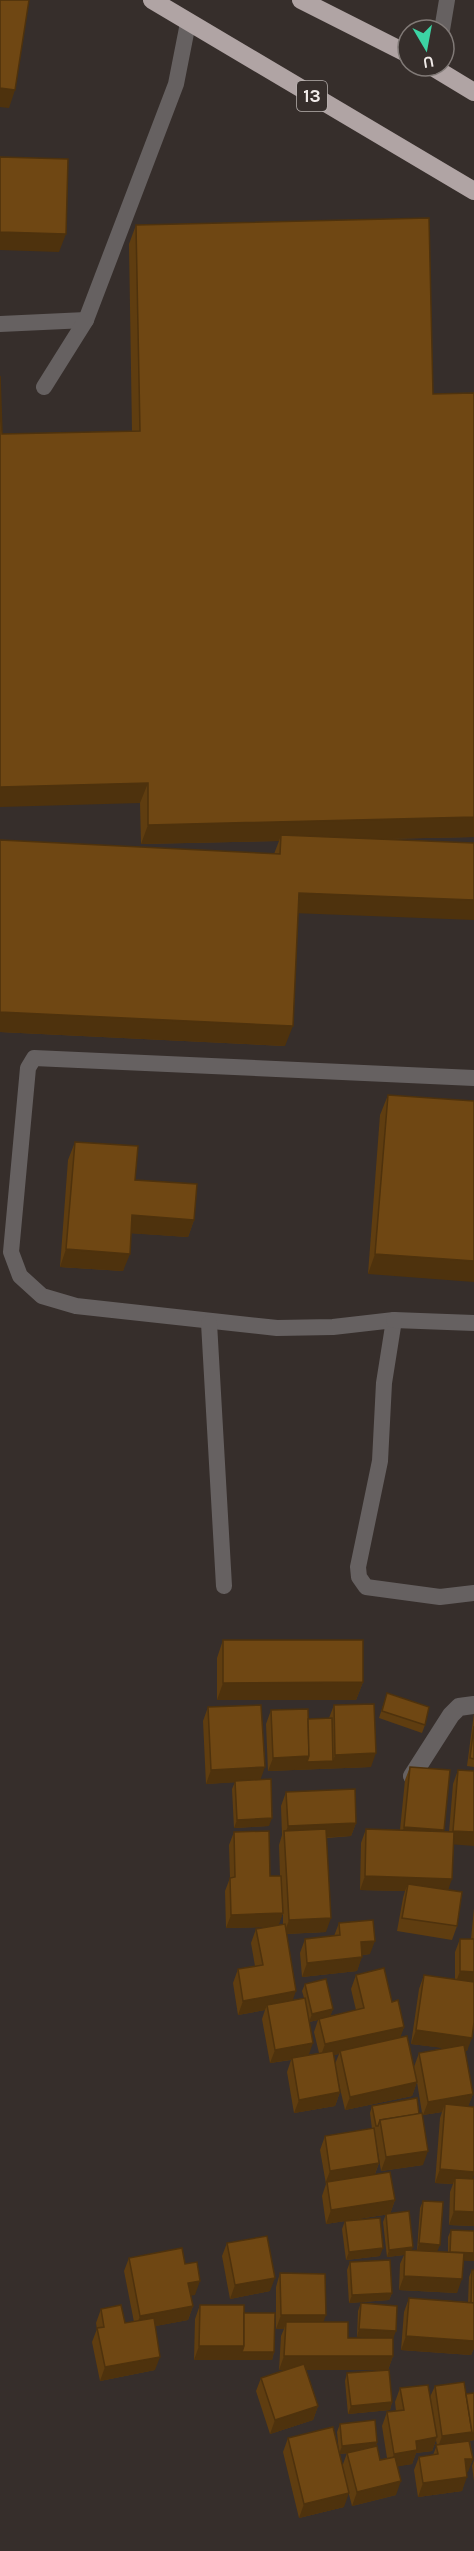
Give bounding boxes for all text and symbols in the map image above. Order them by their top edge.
north arrow [396,18,456,78]
text: U [421,52,436,73]
road number: 13 [297,81,327,111]

